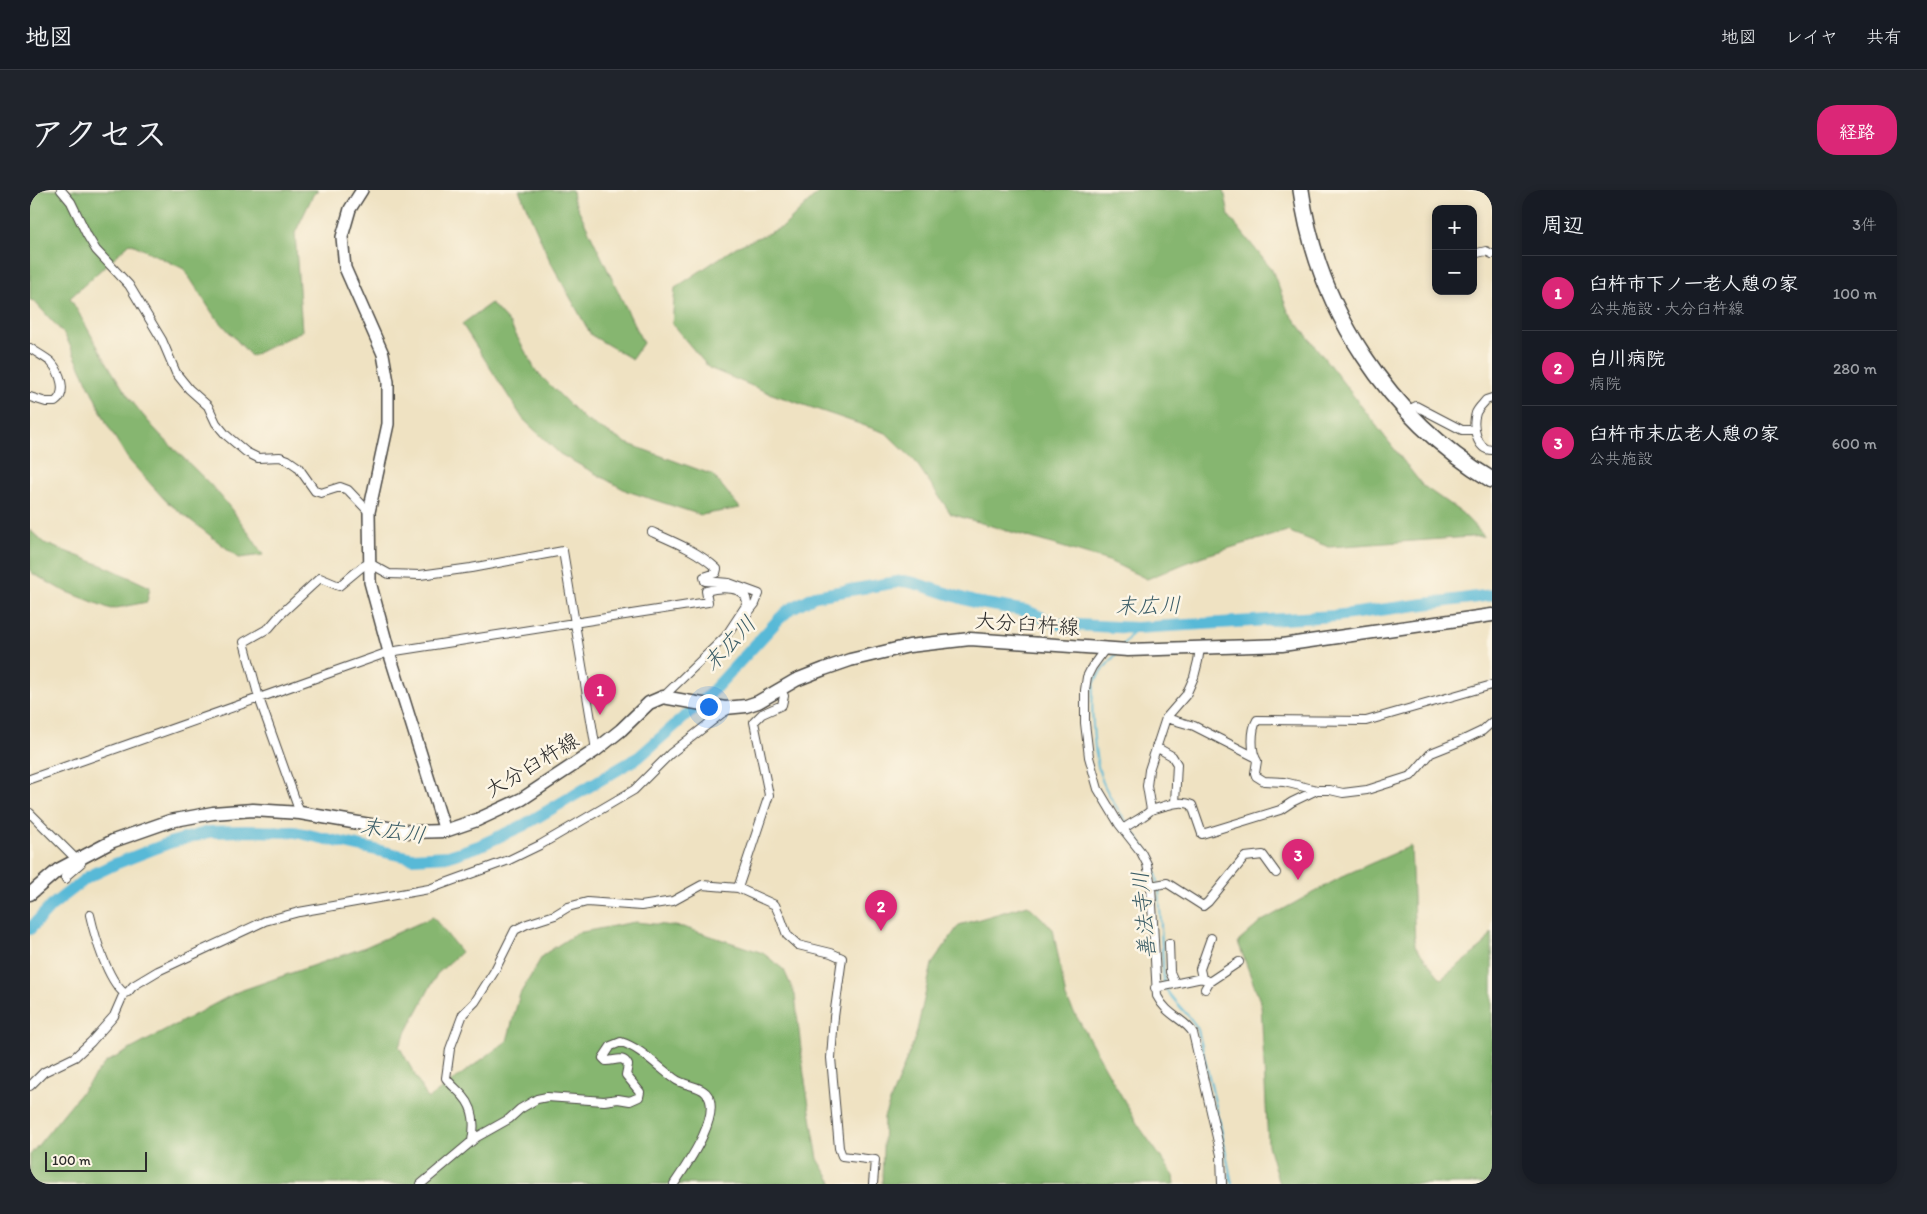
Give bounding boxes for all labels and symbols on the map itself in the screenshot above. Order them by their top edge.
water label: 末広川 [1115,591,1181,620]
street label: 大分臼杵線 [974,607,1080,640]
water label: 末広川 [697,610,762,677]
pin: 1 [584,674,616,715]
your location [696,694,722,720]
street label: 大分臼杵線 [480,727,583,802]
water label: 末広川 [358,812,428,849]
pin: 3 [1282,839,1314,880]
water label: 善法寺川 [1126,870,1161,960]
pin: 2 [865,890,897,931]
scale bar [45,1149,148,1172]

